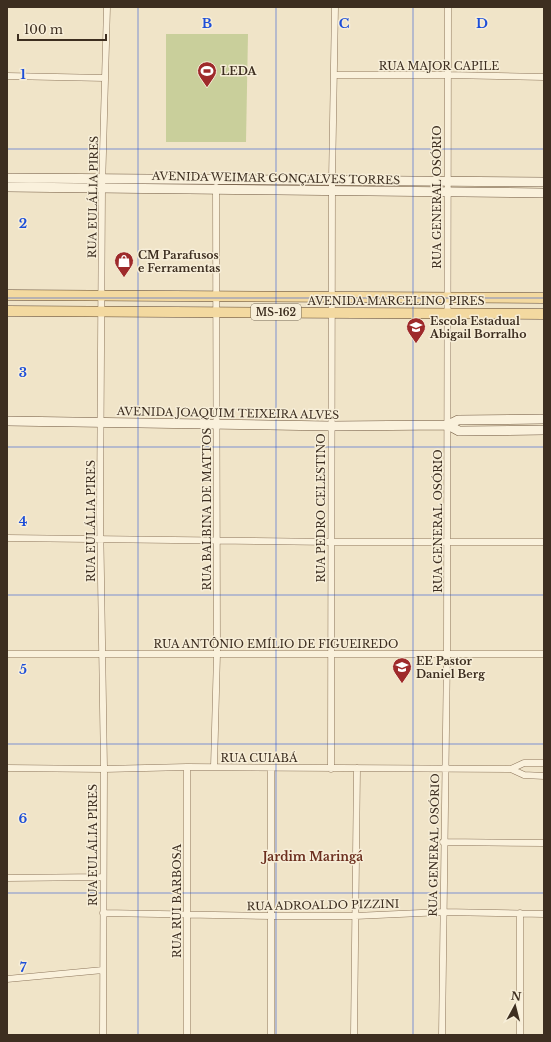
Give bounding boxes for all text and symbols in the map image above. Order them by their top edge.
text: B [202,15,212,32]
text: C [339,15,350,32]
text: D [476,15,488,32]
scale bar [18,16,106,42]
text: 100 m [24,22,63,37]
street label: RUA MAJOR CAPILE [379,59,499,73]
sports icon: LEDA [196,60,218,88]
place label: LEDA [221,64,257,78]
text: 1 [20,66,26,83]
street label: RUA GENERAL OSÓRIO [430,125,444,269]
street label: RUA EULÁLIA PIRES [85,136,101,258]
street label: AVENIDA WEIMAR GONÇALVES TORRES [151,169,400,187]
text: 2 [19,215,27,232]
place label: CM Parafusos e Ferramentas [138,248,220,275]
shop icon: CM Parafusos e Ferramentas [113,250,135,278]
street label: AVENIDA MARCELINO PIRES [307,294,484,308]
road number: MS-162 [251,304,301,320]
place label: Escola Estadual Abigail Borralho [429,314,526,341]
school or university icon: Escola Estadual Abigail Borralho [405,316,427,344]
text: 3 [19,364,27,381]
street label: AVENIDA JOAQUIM TEIXEIRA ALVES [116,404,339,422]
street label: RUA BALBINA DE MATTOS [200,428,214,590]
street label: RUA PEDRO CELESTINO [314,433,328,583]
street label: RUA GENERAL OSÓRIO [431,449,445,593]
street label: RUA EULÁLIA PIRES [84,460,98,582]
text: 4 [19,513,28,530]
street label: RUA ANTÔNIO EMÍLIO DE FIGUEIREDO [154,637,398,651]
place label: EE Pastor Daniel Berg [416,654,485,681]
school or university icon: EE Pastor Daniel Berg [391,656,413,684]
text: 5 [19,661,27,678]
street label: RUA CUIABÁ [221,751,298,765]
street label: RUA GENERAL OSÓRIO [426,773,442,917]
street label: RUA EULÁLIA PIRES [86,784,100,906]
text: 6 [19,810,28,827]
street label: RUA RUI BARBOSA [170,843,184,958]
district label: Jardim Maringá [260,849,363,864]
street label: RUA ADROALDO PIZZINI [247,897,400,913]
text: 7 [20,959,27,976]
north arrow [495,986,535,1026]
text: N [510,988,523,1004]

